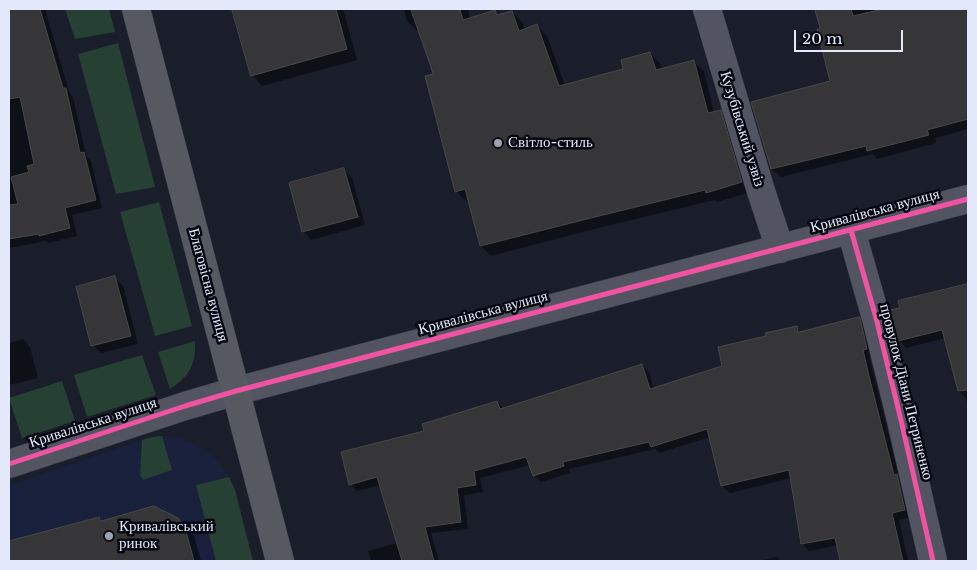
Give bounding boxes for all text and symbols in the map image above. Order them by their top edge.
scale bar [797,20,906,52]
text: 20 m [802,29,842,48]
street label: Кузубівський узвіз [716,69,768,189]
place label: Світло-стиль [508,134,593,152]
marker: Світло-стиль [492,137,504,149]
street label: Кривалівська вулиця [808,185,942,237]
street label: Благовісна вулиця [184,226,232,344]
street label: Кривалівська вулиця [416,287,550,339]
street label: провулок Діани Петриненко [875,302,937,482]
street label: Кривалівська вулиця [27,394,159,452]
place label: Кривалівський ринок [119,518,214,553]
marker: Кривалівський ринок [103,530,115,542]

